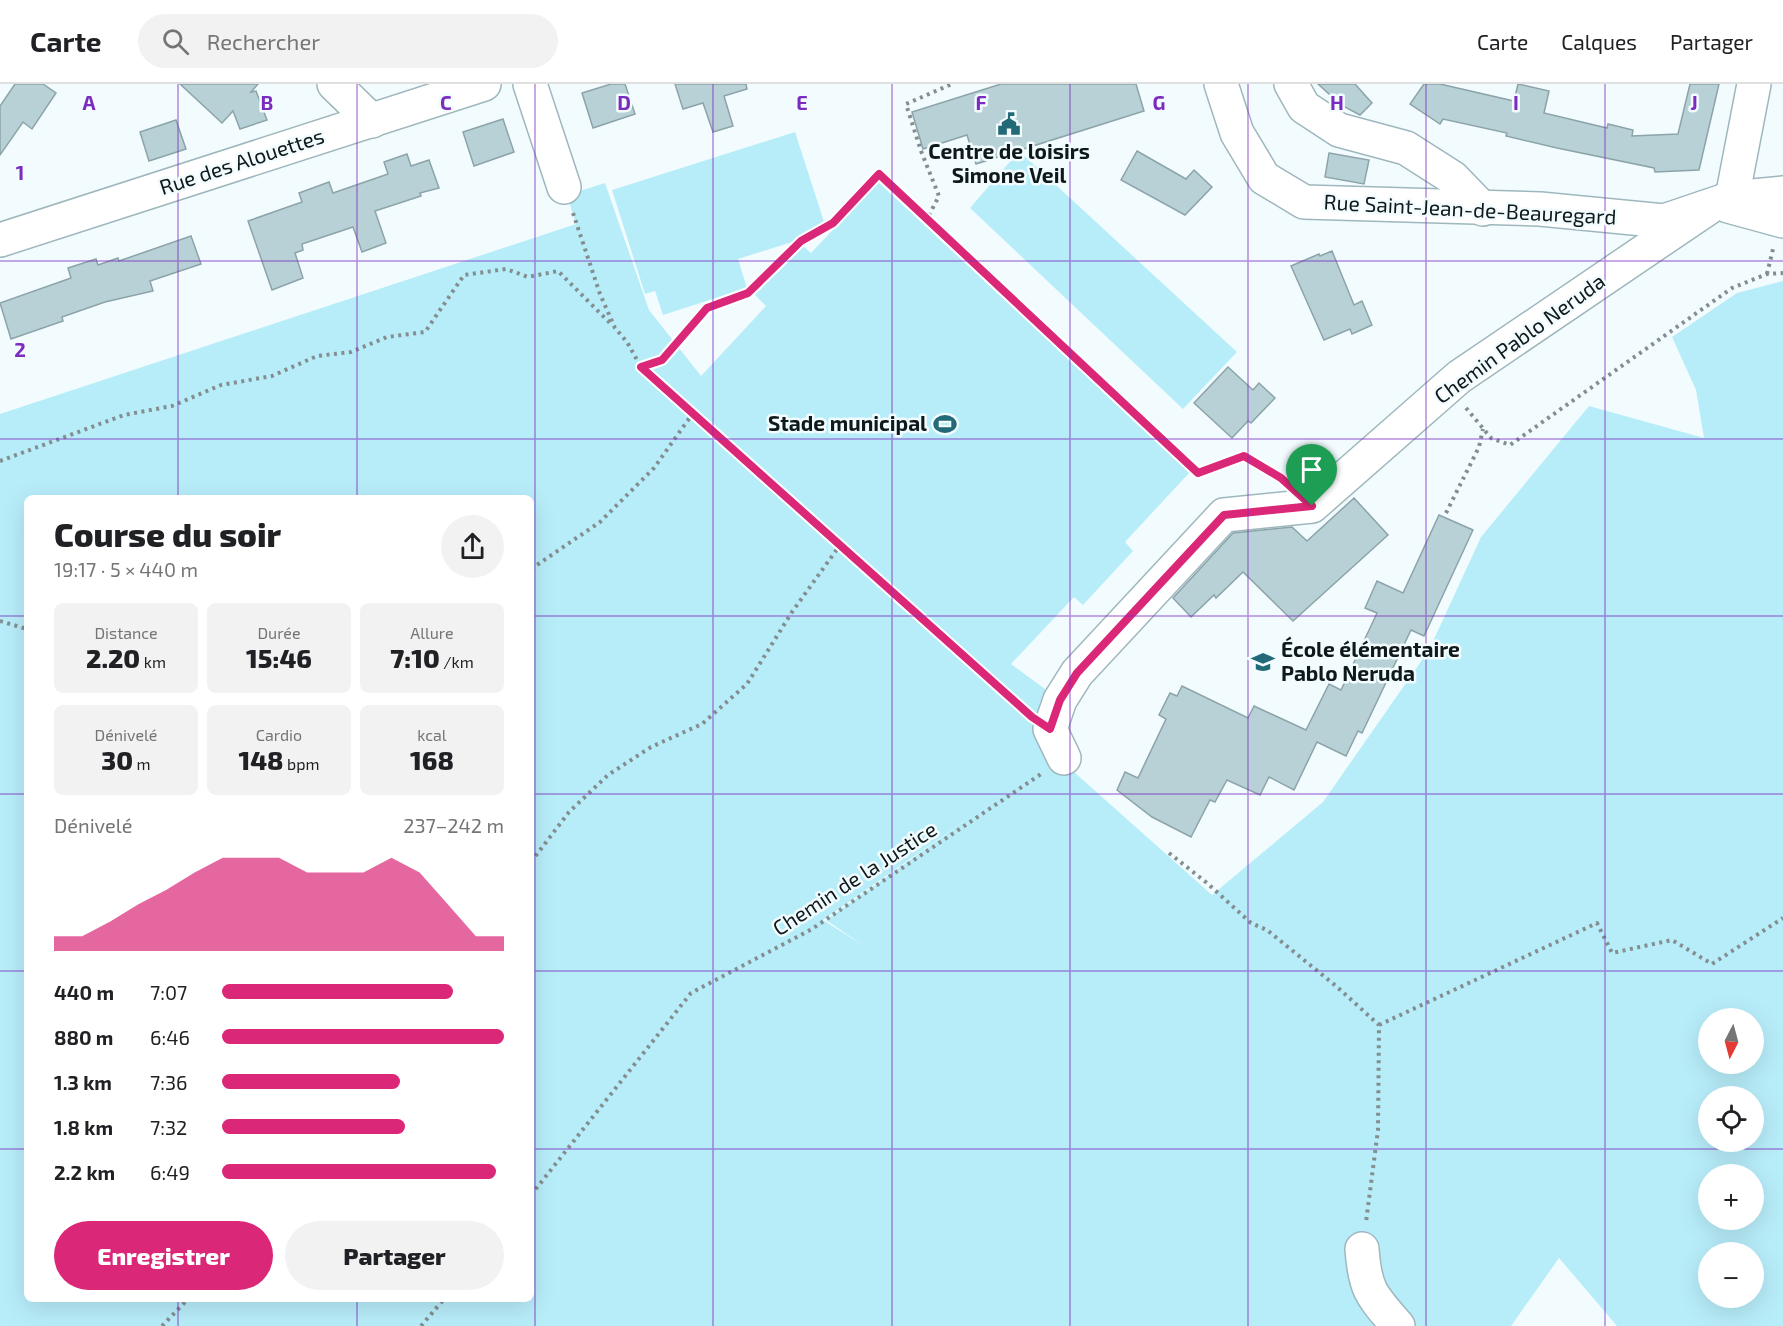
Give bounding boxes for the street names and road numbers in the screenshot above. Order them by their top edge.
street label: Rue des Alouettes [156,122,327,199]
street label: Rue Saint-Jean-de-Beauregard [1323,188,1617,229]
street label: Chemin Pablo Neruda [1429,268,1609,408]
street label: Chemin de la Justice [768,815,941,940]

